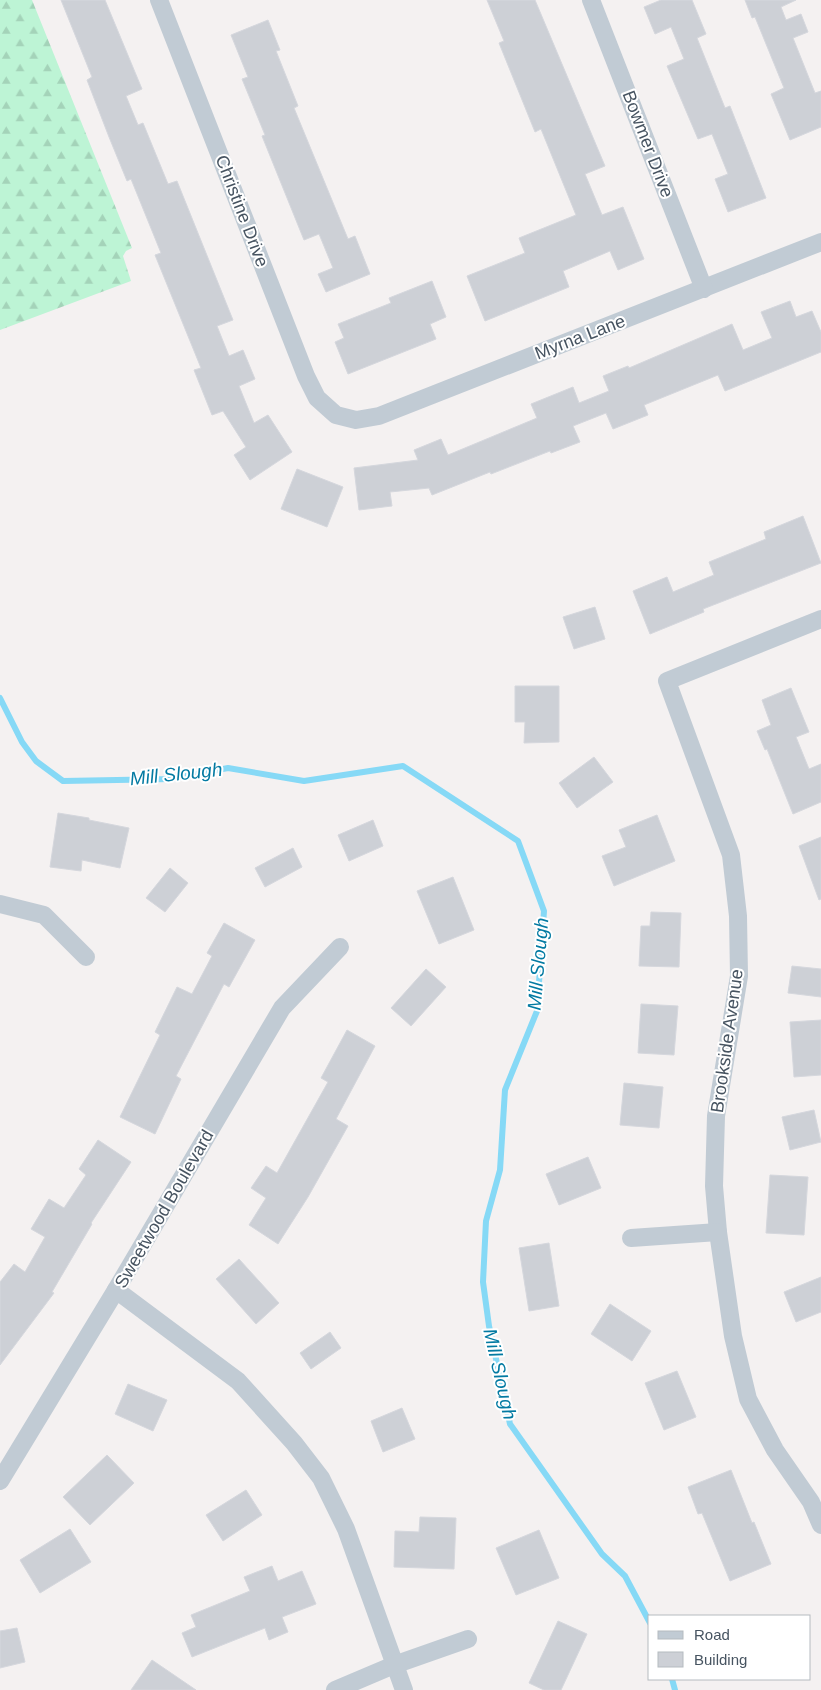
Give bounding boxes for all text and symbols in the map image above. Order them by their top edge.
street label: Bowmer Drive [618,88,678,200]
street label: Christine Drive [212,152,272,270]
street label: Myrna Lane [532,311,628,363]
water label: Mill Slough [129,759,223,789]
water label: Mill Slough [523,917,553,1011]
street label: Brookside Avenue [707,968,747,1114]
street label: Sweetwood Boulevard [111,1126,217,1292]
water label: Mill Slough [479,1326,521,1422]
legend [648,1615,811,1680]
text: Road [694,1626,730,1643]
text: Building [694,1651,747,1668]

